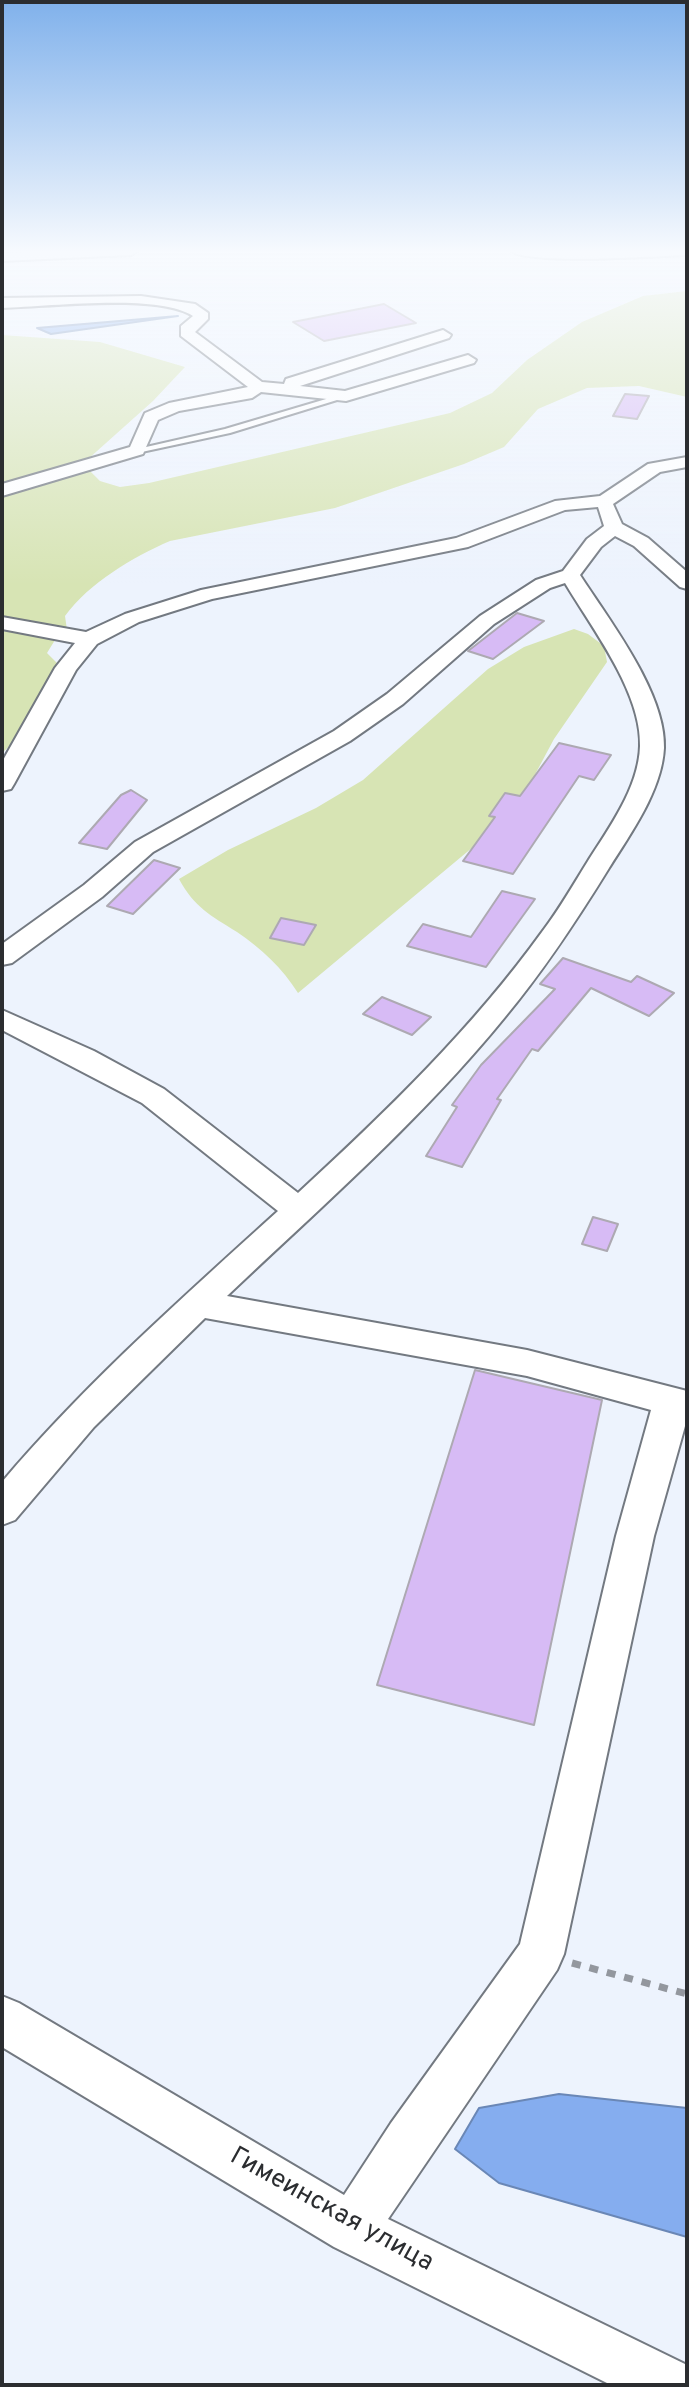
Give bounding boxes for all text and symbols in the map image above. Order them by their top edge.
street label: Гимеинская улица [224,2142,438,2280]

